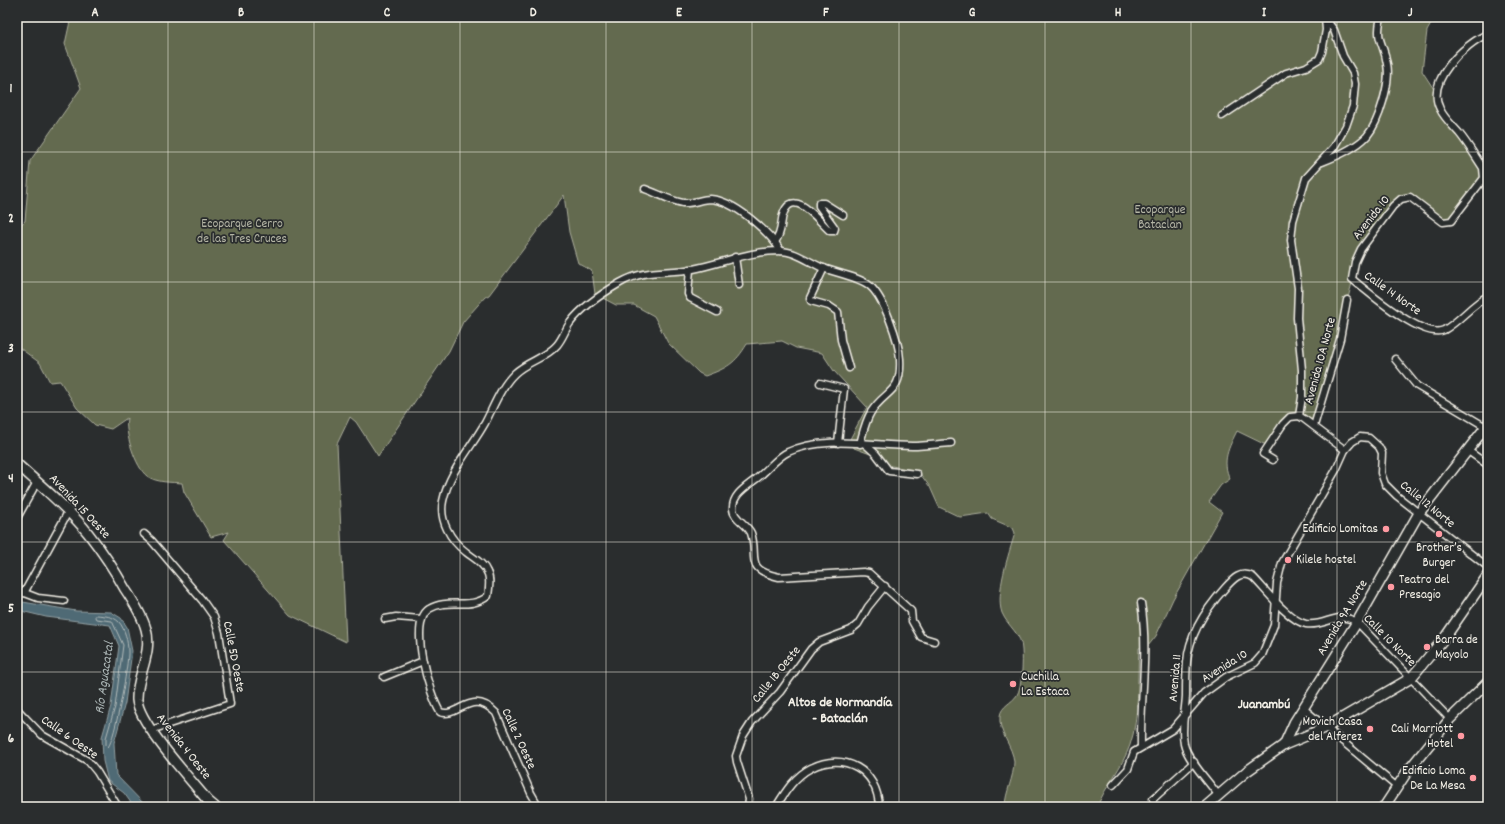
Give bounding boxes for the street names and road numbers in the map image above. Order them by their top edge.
street label: Avenida 10 [1349,192,1395,244]
street label: Calle 14 Norte [1359,267,1425,321]
street label: Avenida 10A Norte [1300,315,1342,407]
street label: Avenida 15 Oeste [44,470,114,544]
street label: Calle 12 Norte [1395,477,1459,533]
street label: Avenida 9A Norte [1313,576,1373,659]
street label: Calle 10 Norte [1358,610,1420,672]
street label: Calle 5D Oeste [217,620,249,695]
street label: Calle 1B Oeste [748,642,806,708]
street label: Avenida 10 [1198,645,1252,689]
street label: Avenida 11 [1164,654,1188,702]
street label: Calle 2 Oeste [496,705,541,773]
street label: Avenida 4 Oeste [151,710,215,784]
street label: Calle 6 Oeste [37,711,102,765]

